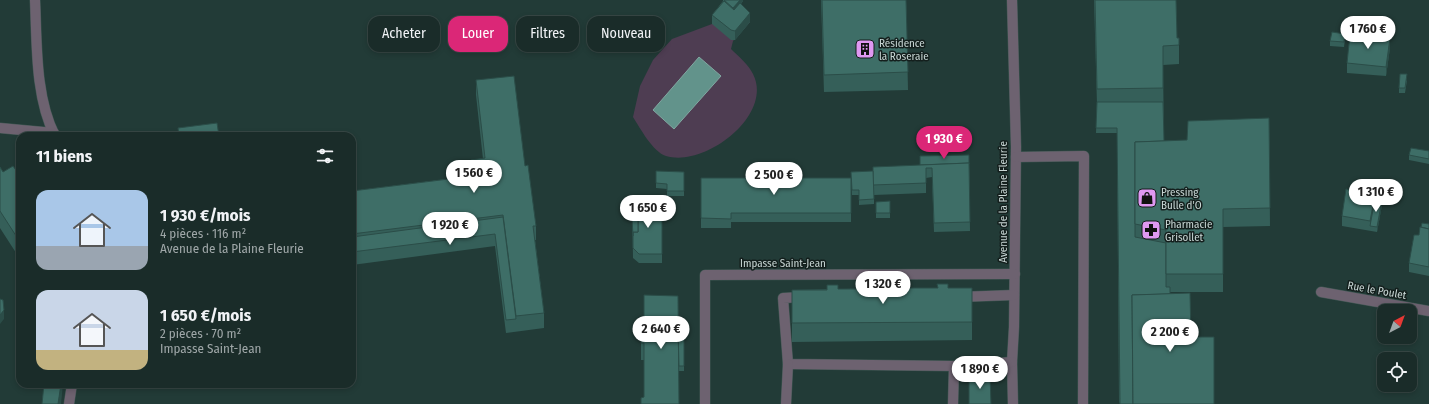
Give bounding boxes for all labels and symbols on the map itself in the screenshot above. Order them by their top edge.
pin: 1 760 € [1331,16,1405,50]
place label: Résidence la Roseraie [879,37,929,63]
building icon: Résidence la Roseraie [854,38,876,60]
pin: 1 930 € [907,126,981,160]
street label: Avenue de la Plaine Fleurie [997,141,1010,263]
pin: 1 560 € [437,160,511,194]
pin: 2 500 € [737,162,811,196]
pin: 1 310 € [1339,179,1413,213]
place label: Pressing Bulle d'O [1161,186,1202,212]
shop icon: Pressing Bulle d'O [1136,187,1158,209]
pin: 1 650 € [611,195,685,229]
pin: 1 920 € [413,212,487,246]
place label: Pharmacie Grisollet [1165,218,1212,244]
pharmacy icon: Pharmacie Grisollet [1140,219,1162,241]
street label: Impasse Saint-Jean [740,257,826,270]
pin: 1 320 € [846,271,920,305]
street label: Rue le Poulet [1346,279,1408,302]
north arrow [1377,304,1417,344]
pin: 2 640 € [624,316,698,350]
pin: 2 200 € [1133,319,1207,353]
pin: 1 890 € [943,356,1017,390]

